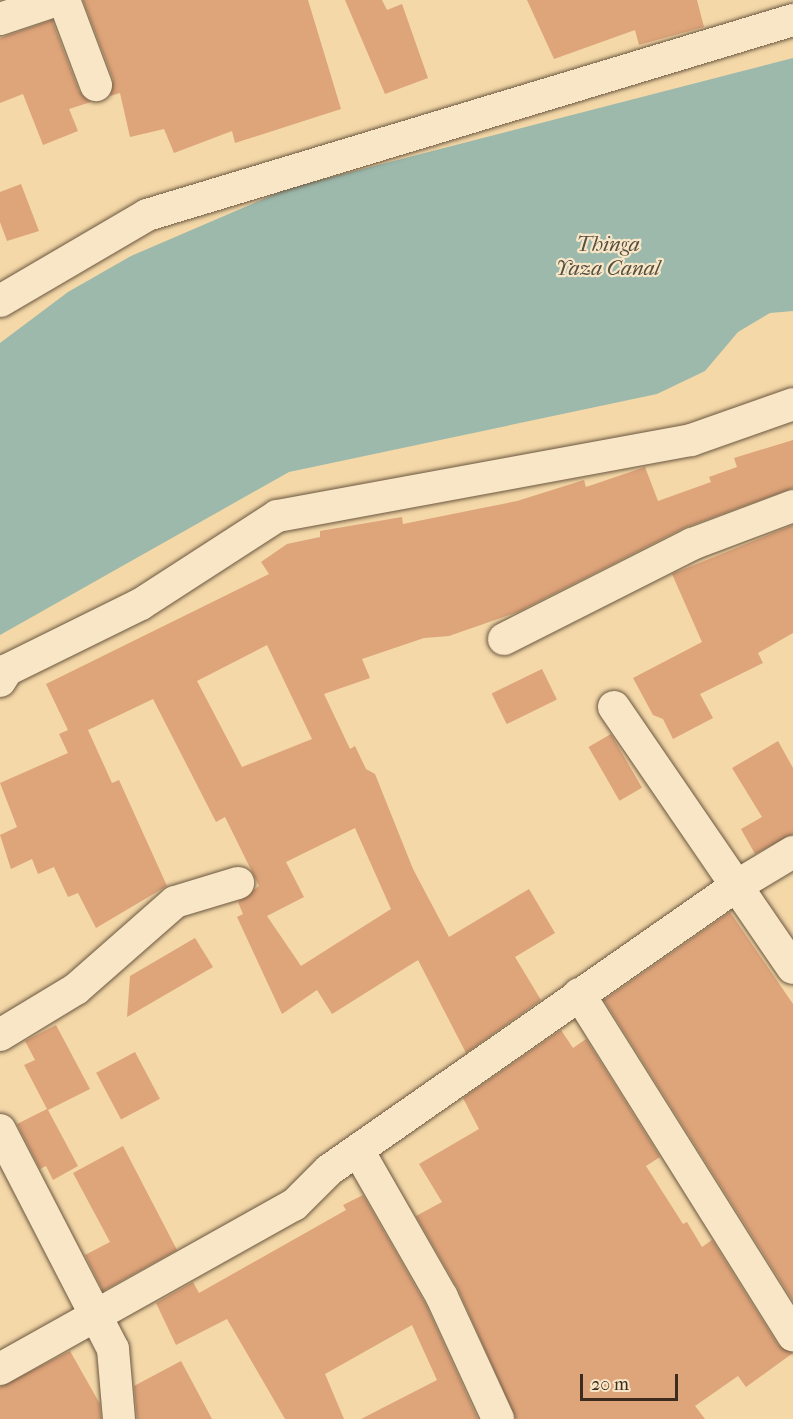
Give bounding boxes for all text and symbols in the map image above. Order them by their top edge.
water label: Thinga Yaza Canal [556,231,660,281]
scale bar [583,1362,680,1400]
text: 20 m [591,1374,629,1395]

